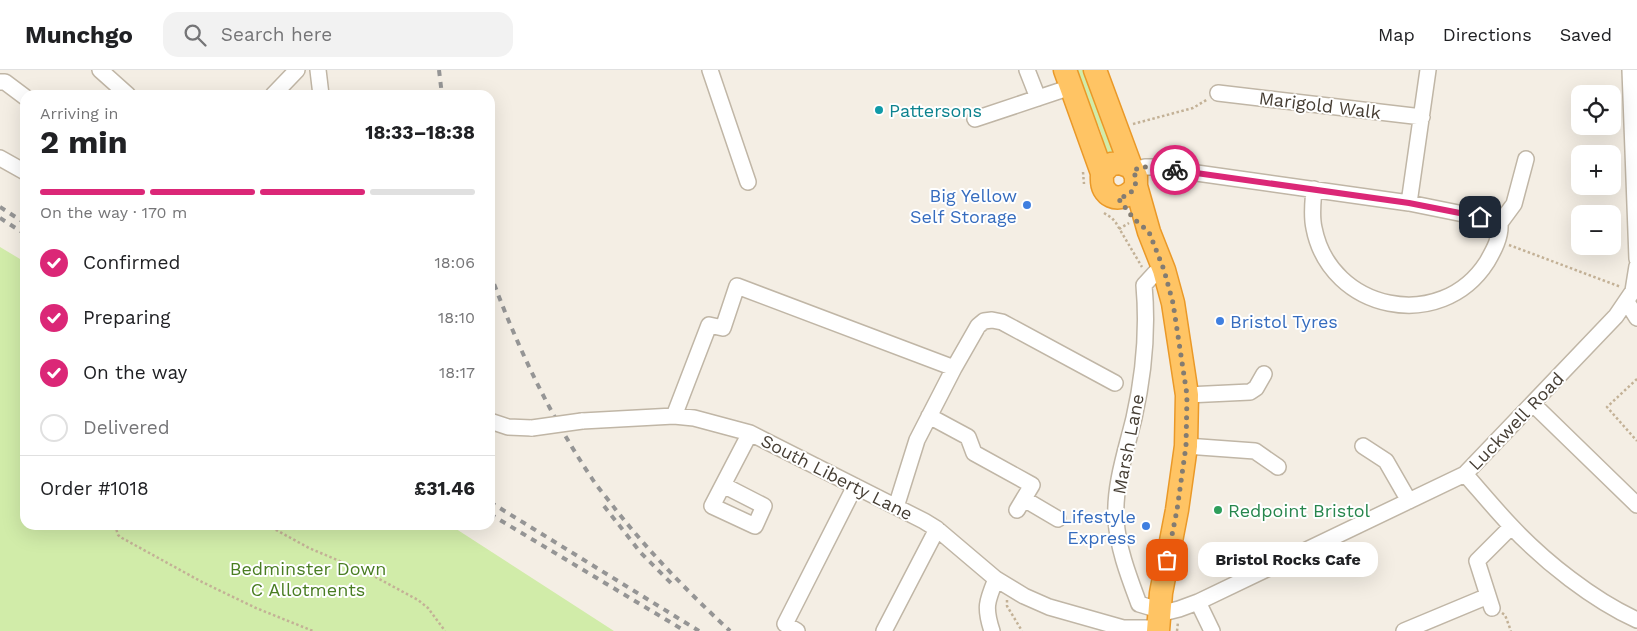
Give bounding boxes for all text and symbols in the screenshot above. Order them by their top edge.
search box [163,12,513,57]
text: Munchgo [25,21,133,49]
icon: search [181,21,209,49]
text: Search here [221,23,332,46]
text: Map [1378,24,1415,45]
text: Directions [1443,24,1532,45]
text: Saved [1560,24,1612,45]
map controls [1571,85,1621,255]
button: locate [1571,85,1621,135]
street label: Marigold Walk [1258,87,1382,123]
place label: Pattersons [889,100,982,121]
text: Arriving in [40,104,118,123]
marker: Pattersons [873,104,885,116]
text: 18:33–18:38 [365,121,475,144]
text: 2 min [40,123,128,161]
courier [1150,145,1200,195]
button: + [1571,145,1621,195]
icon: bike [1161,156,1189,184]
place label: Big Yellow Self Storage [910,185,1017,227]
pin [1459,196,1501,238]
marker: Big Yellow Self Storage [1021,199,1033,211]
text: On the way · 170 m [40,203,187,222]
icon: home [1466,203,1494,231]
button: − [1571,205,1621,255]
icon: check [40,249,68,277]
text: Confirmed [83,251,180,274]
text: 18:06 [434,253,475,272]
icon: check [40,304,68,332]
text: Preparing [83,306,170,329]
text: 18:10 [438,308,475,327]
place label: Bristol Tyres [1230,311,1338,332]
marker: Bristol Tyres [1214,315,1226,327]
icon: check [40,359,68,387]
text: On the way [83,361,187,384]
text: 18:17 [439,363,475,382]
street label: Luckwell Road [1464,368,1568,474]
street label: Marsh Lane [1108,392,1148,496]
text: Delivered [83,416,170,439]
street label: South Liberty Lane [758,430,916,524]
text: Order #1018 [40,477,149,500]
text: £31.46 [414,477,475,500]
place label: Redpoint Bristol [1228,500,1371,521]
marker: Redpoint Bristol [1212,504,1224,516]
place label: Lifestyle Express [1061,506,1136,548]
marker: Lifestyle Express [1140,520,1152,532]
pin [1146,539,1188,581]
callout: Bristol Rocks Cafe [1197,542,1377,578]
icon: bag [1153,546,1181,574]
text: Bristol Rocks Cafe [1215,550,1361,569]
park label: Bedminster Down C Allotments [230,558,386,600]

